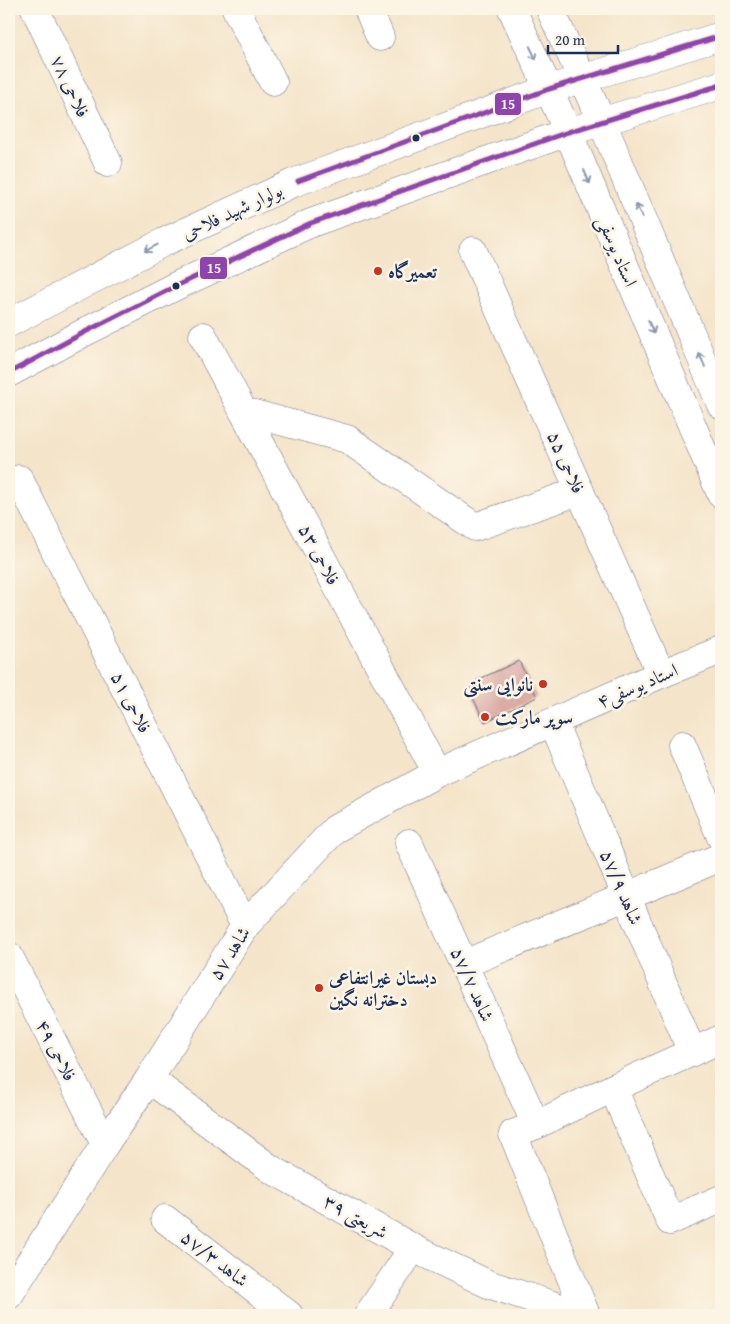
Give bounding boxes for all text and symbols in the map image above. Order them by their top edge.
scale bar [548,22,618,54]
text: 20 m [555,29,586,50]
one-way arrow [528,45,538,60]
street label: فلاحی ۷۸ [44,50,98,122]
line badge: 15 [494,92,522,116]
text: 15 [501,94,515,114]
unlabelled marker [411,133,421,143]
one-way arrow [583,169,593,184]
street label: بولوار شهید فلاحی [177,175,287,247]
one-way arrow [634,204,643,219]
street label: استاد یوسفی [591,211,645,291]
one-way arrow [144,243,159,253]
line badge: 15 [199,256,228,280]
place label: تعمیرگاه [388,257,437,285]
text: 15 [207,258,221,278]
marker: تعمیرگاه [372,265,384,277]
unlabelled marker [171,281,181,291]
one-way arrow [646,319,656,334]
one-way arrow [697,353,706,368]
street label: فلاحی ۵۵ [541,426,593,498]
street label: فلاحی ۵۳ [292,518,348,590]
street label: استاد یوسفی۴ [592,655,682,715]
street label: فلاحی ۵۱ [105,666,159,738]
place label: نانوایی سنتی [463,670,533,698]
marker: نانوایی سنتی [537,678,549,690]
place label: سوپر مارکت [495,703,573,731]
marker: سوپر مارکت [479,711,491,723]
street label: شاهد ۵۷/۹ [594,845,650,929]
street label: شاهد ۵۷ [201,921,257,985]
street label: شاهد ۵۷/۷ [444,942,502,1026]
place label: دبستان غیرانتفاعی دخترانه نگین [328,963,437,1013]
marker: دبستان غیرانتفاعی دخترانه نگین [313,982,325,994]
street label: فلاحی ۴۹ [30,1014,84,1086]
street label: شریعتی ۳۹ [319,1187,393,1245]
street label: شاهد ۵۷/۳ [175,1223,255,1293]

